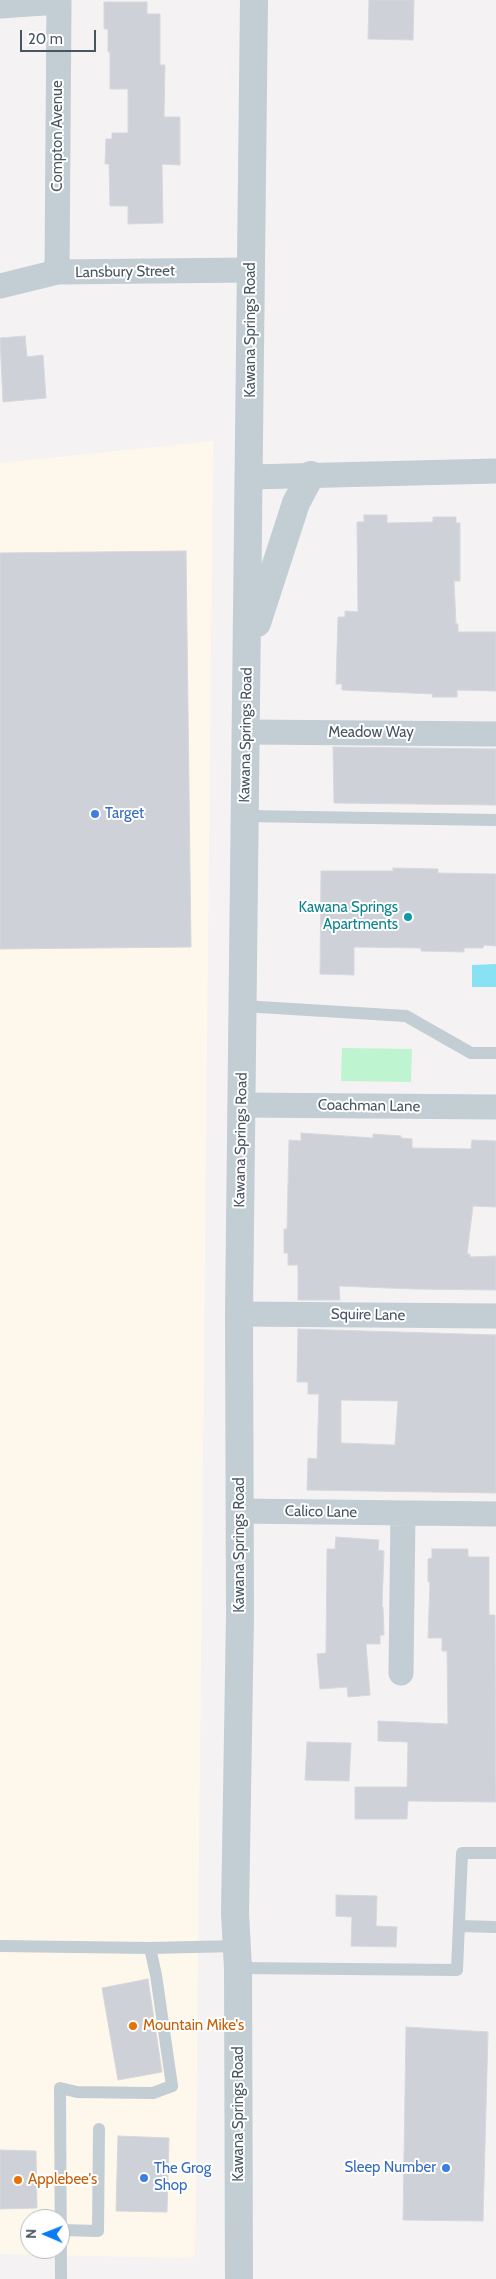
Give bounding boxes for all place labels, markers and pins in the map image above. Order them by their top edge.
place label: Target [105,805,144,823]
marker: Target [89,808,101,820]
place label: Kawana Springs Apartments [299,899,398,934]
marker: Kawana Springs Apartments [402,911,414,923]
place label: Mountain Mike's [143,2017,244,2035]
marker: Mountain Mike's [127,2020,139,2032]
place label: Sleep Number [345,2159,436,2177]
place label: The Grog Shop [154,2160,211,2195]
marker: Sleep Number [440,2162,452,2174]
place label: Applebee's [28,2171,97,2189]
marker: The Grog Shop [138,2172,150,2184]
marker: Applebee's [12,2174,24,2186]

